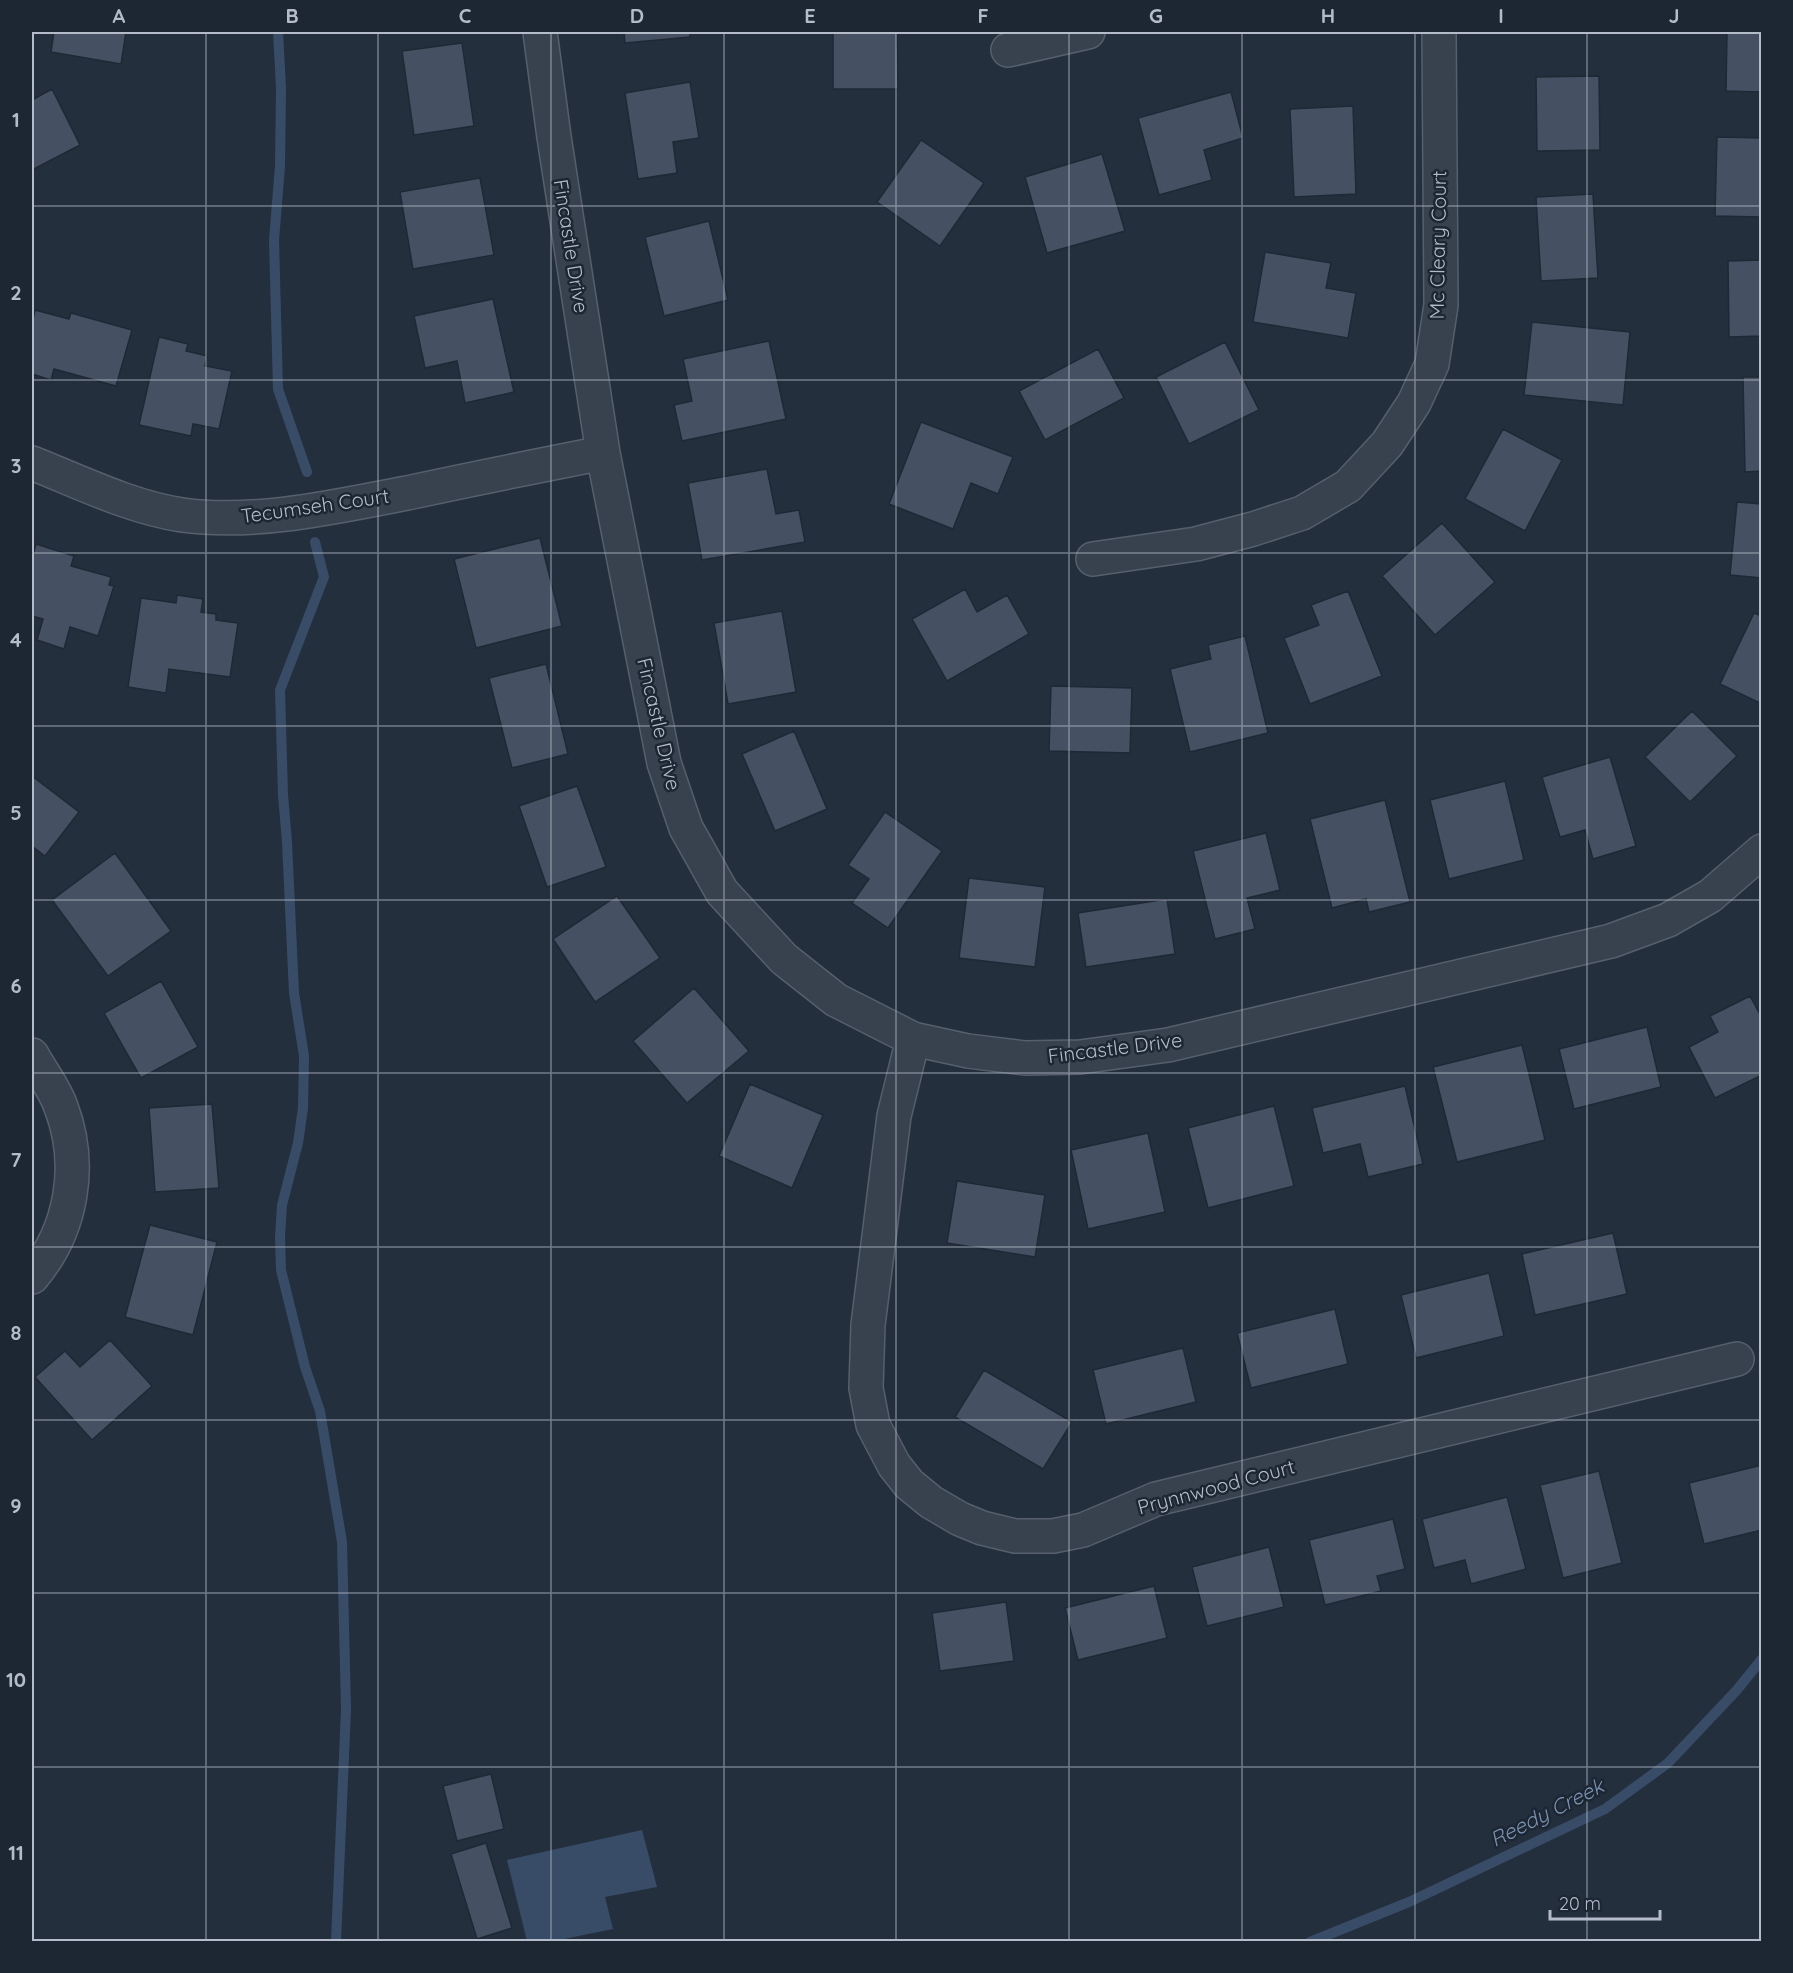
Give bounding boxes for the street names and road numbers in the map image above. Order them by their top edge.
street label: Mc Cleary Court [1424,170,1451,320]
street label: Fincastle Drive [549,177,594,315]
street label: Tecumseh Court [239,483,391,528]
street label: Fincastle Drive [632,655,687,793]
street label: Fincastle Drive [1046,1027,1184,1068]
street label: Prynnwood Court [1134,1453,1297,1520]

